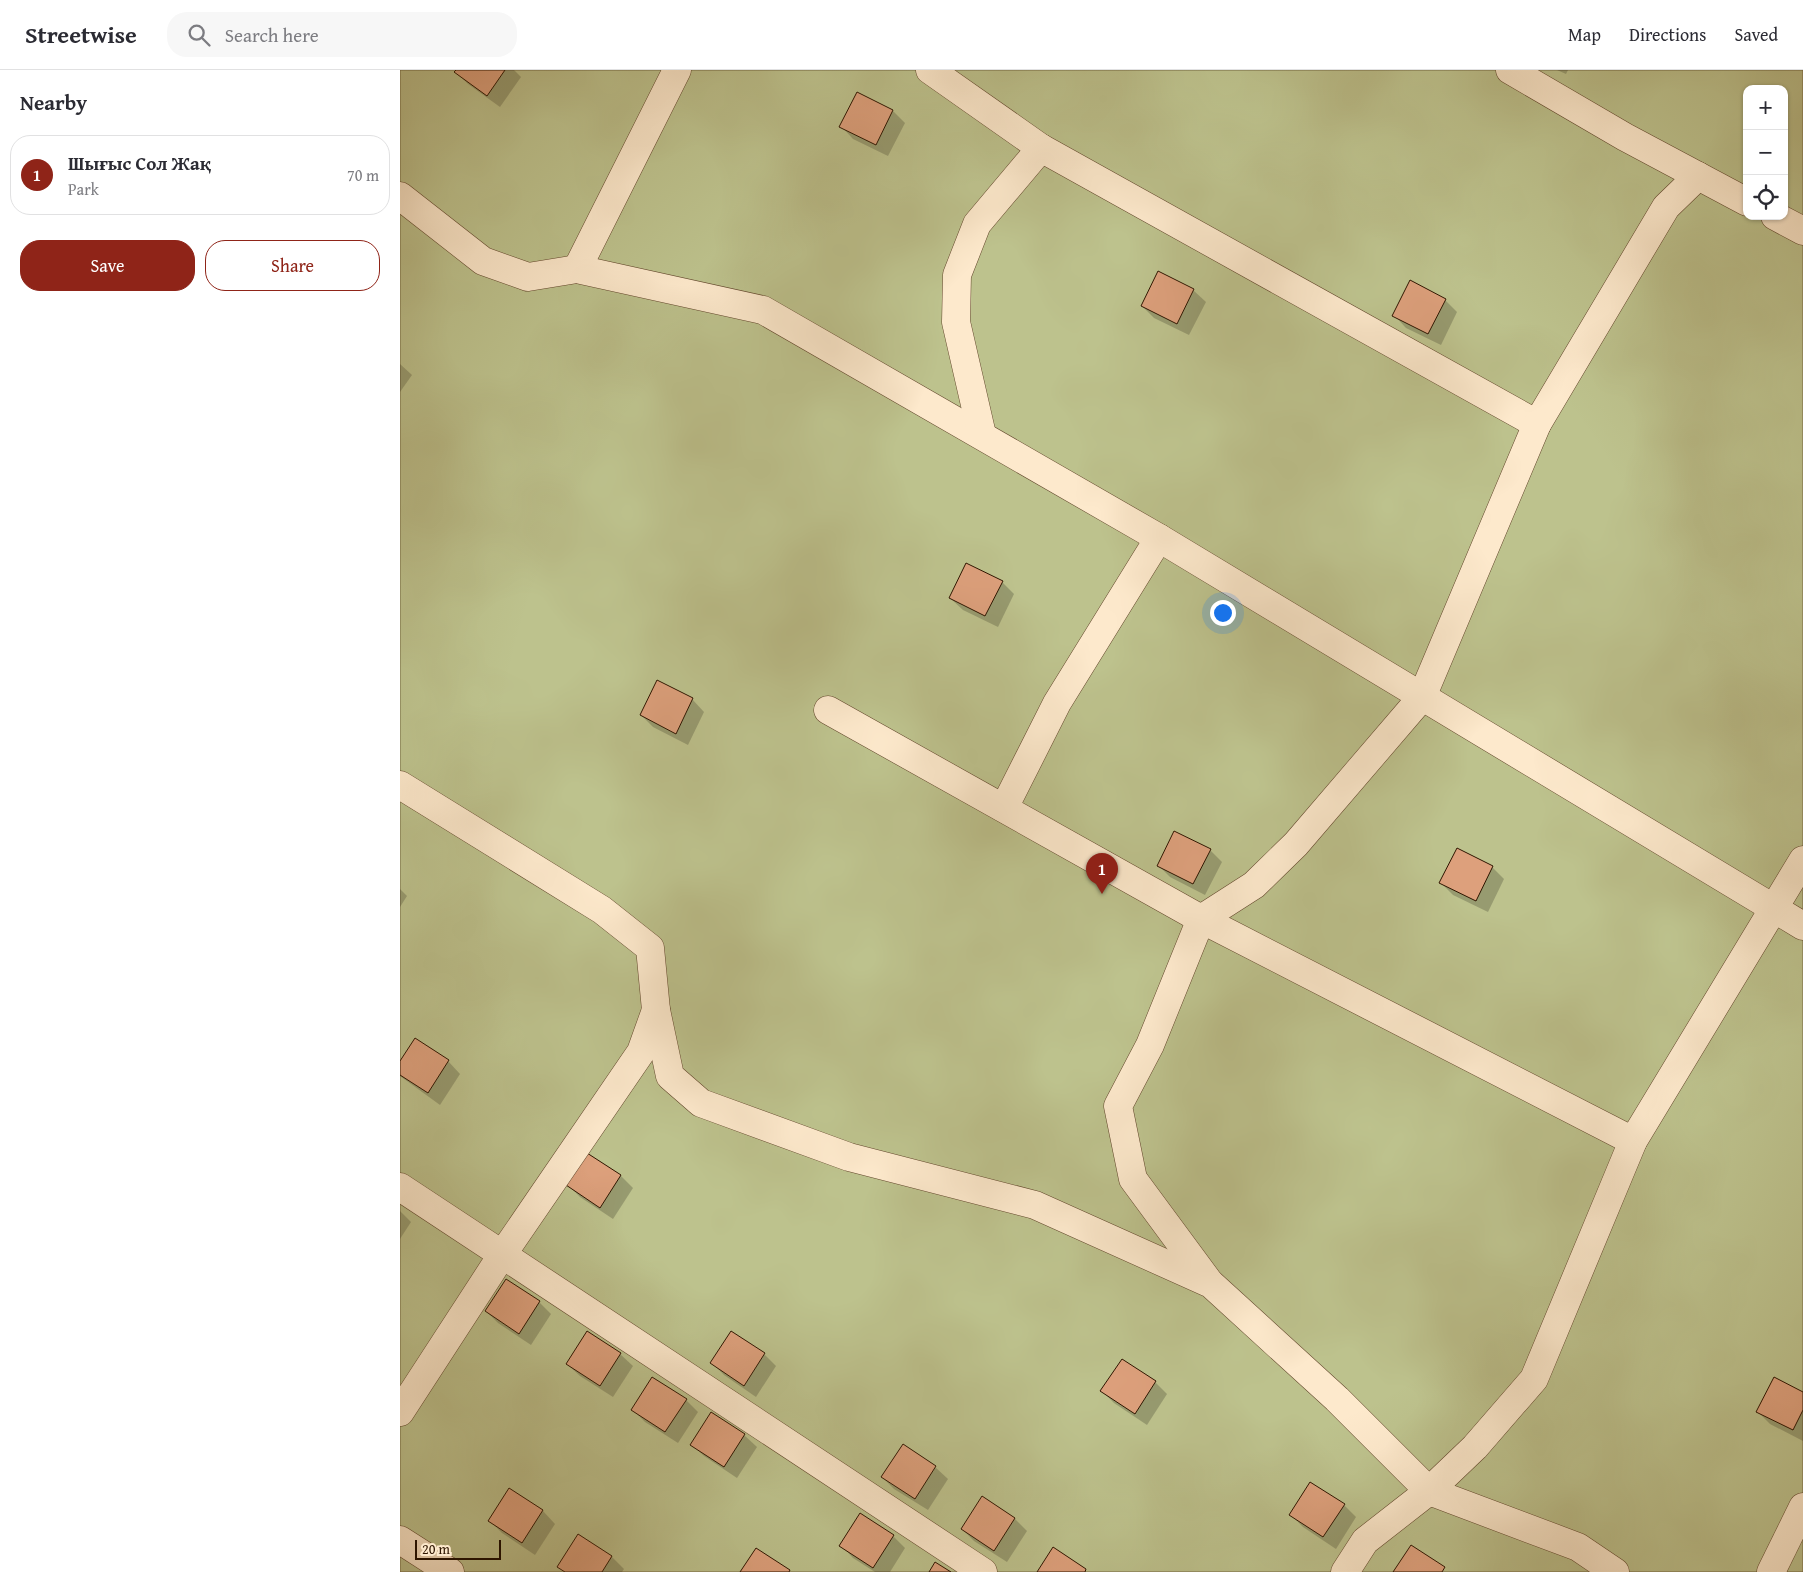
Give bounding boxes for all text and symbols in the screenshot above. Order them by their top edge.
search box [167,12,517,57]
text: Streetwise [25,17,137,52]
icon: search [185,21,213,49]
text: Search here [225,21,319,49]
text: Map [1568,21,1601,48]
text: Directions [1629,21,1706,48]
text: Saved [1734,21,1778,48]
map controls [1743,85,1788,220]
button: + [1743,85,1788,130]
text: Nearby [20,87,87,118]
button: − [1743,130,1788,175]
text: Шығыс Сол Жақ [68,149,211,177]
text: 1 [33,163,41,187]
text: 70 m [347,163,379,187]
button: locate [1743,175,1788,220]
text: Park [68,177,99,201]
button: Save [20,240,195,291]
button: Share [205,240,380,291]
your location [1210,600,1236,626]
pin: 1 [1086,853,1118,894]
scale bar [415,1537,501,1560]
text: 20 m [422,1539,450,1559]

